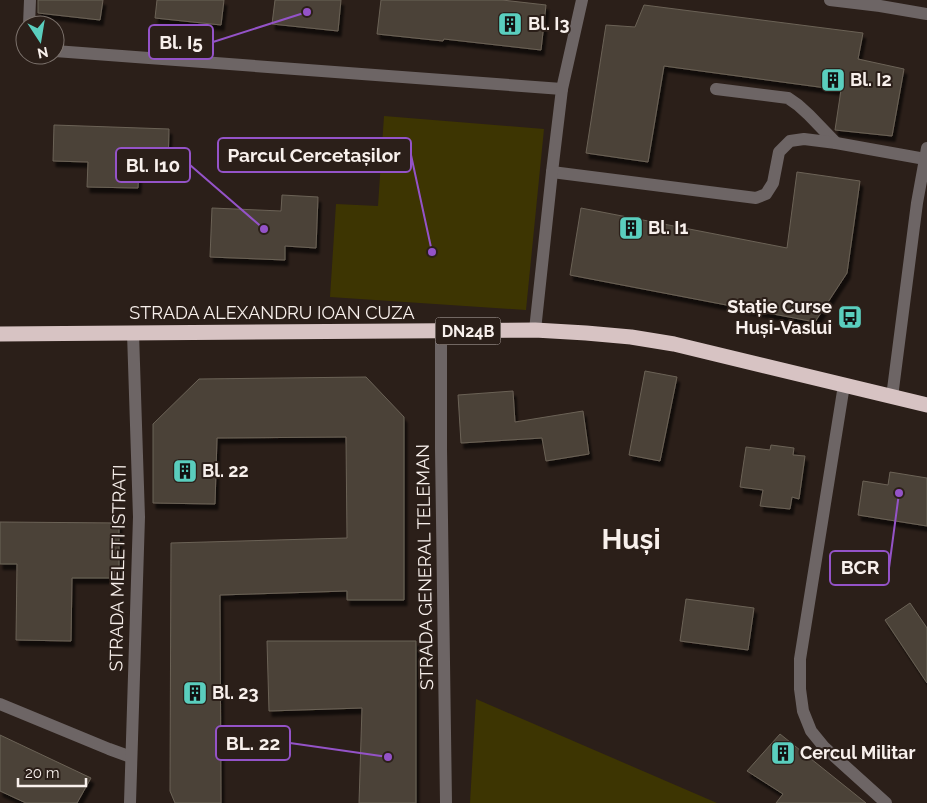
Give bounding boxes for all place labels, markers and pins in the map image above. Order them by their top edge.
building icon: Bl. I3 [497,11,523,37]
place label: Bl. I3 [528,13,570,34]
callout: Bl. I5 [149,25,213,59]
building icon: Bl. I2 [820,67,846,93]
place label: Bl. I2 [850,69,892,90]
callout: Parcul Cercetașilor [218,138,411,172]
callout: Bl. I10 [116,148,190,182]
building icon: Bl. I1 [618,215,644,241]
place label: Bl. I1 [648,217,688,238]
place label: Stație Curse Huși-Vaslui [727,296,832,338]
bus stop icon: Stație Curse Huși-Vaslui [837,304,863,330]
building icon: Bl. 22 [172,458,198,484]
place label: Bl. 22 [202,460,249,481]
callout: BCR [830,551,889,585]
building icon: Bl. 23 [182,680,208,706]
place label: Bl. 23 [212,682,259,703]
callout: BL. 22 [216,726,290,760]
building icon: Cercul Militar [770,740,796,766]
place label: Cercul Militar [800,742,915,763]

